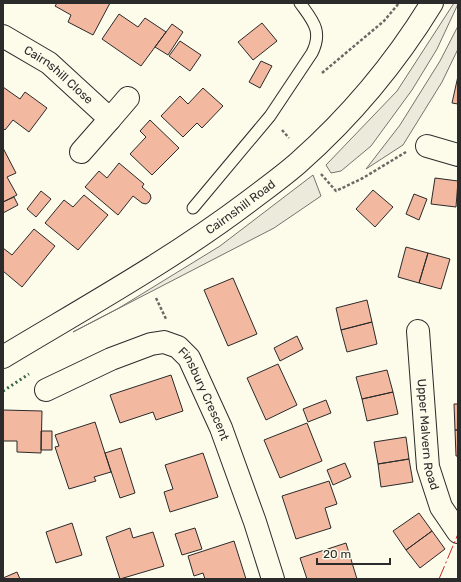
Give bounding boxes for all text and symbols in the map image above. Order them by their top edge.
street label: Cairnshill Close [21,43,96,107]
street label: Cairnshill Road [203,177,278,237]
street label: Finsbury Crescent [175,344,232,443]
street label: Upper Malvern Road [415,378,442,492]
scale bar [317,540,390,566]
text: 20 m [323,547,351,561]

